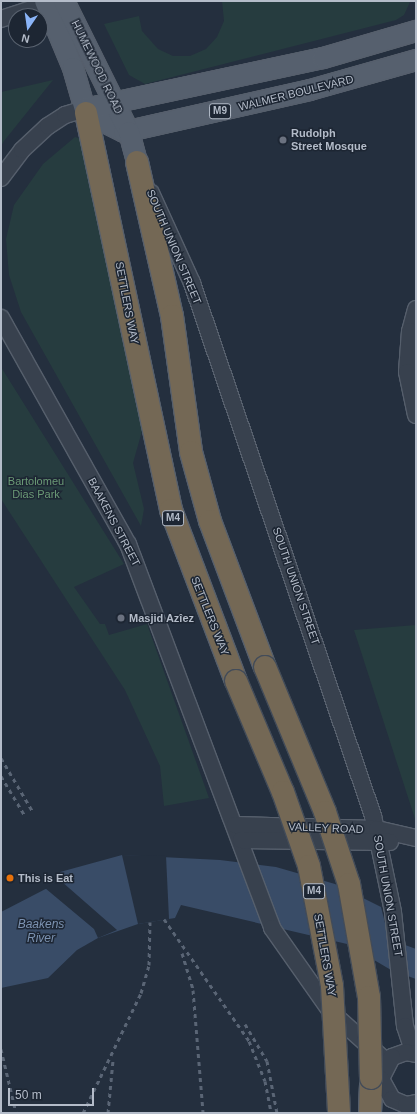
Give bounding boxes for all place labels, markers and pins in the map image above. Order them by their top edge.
place label: Rudolph Street Mosque [291,127,367,153]
marker: Rudolph Street Mosque [278,135,288,145]
place label: Masjid Azîez [129,611,194,625]
marker: Masjid Azîez [116,613,126,623]
place label: This is Eat [18,871,73,885]
marker: This is Eat [5,873,15,883]

